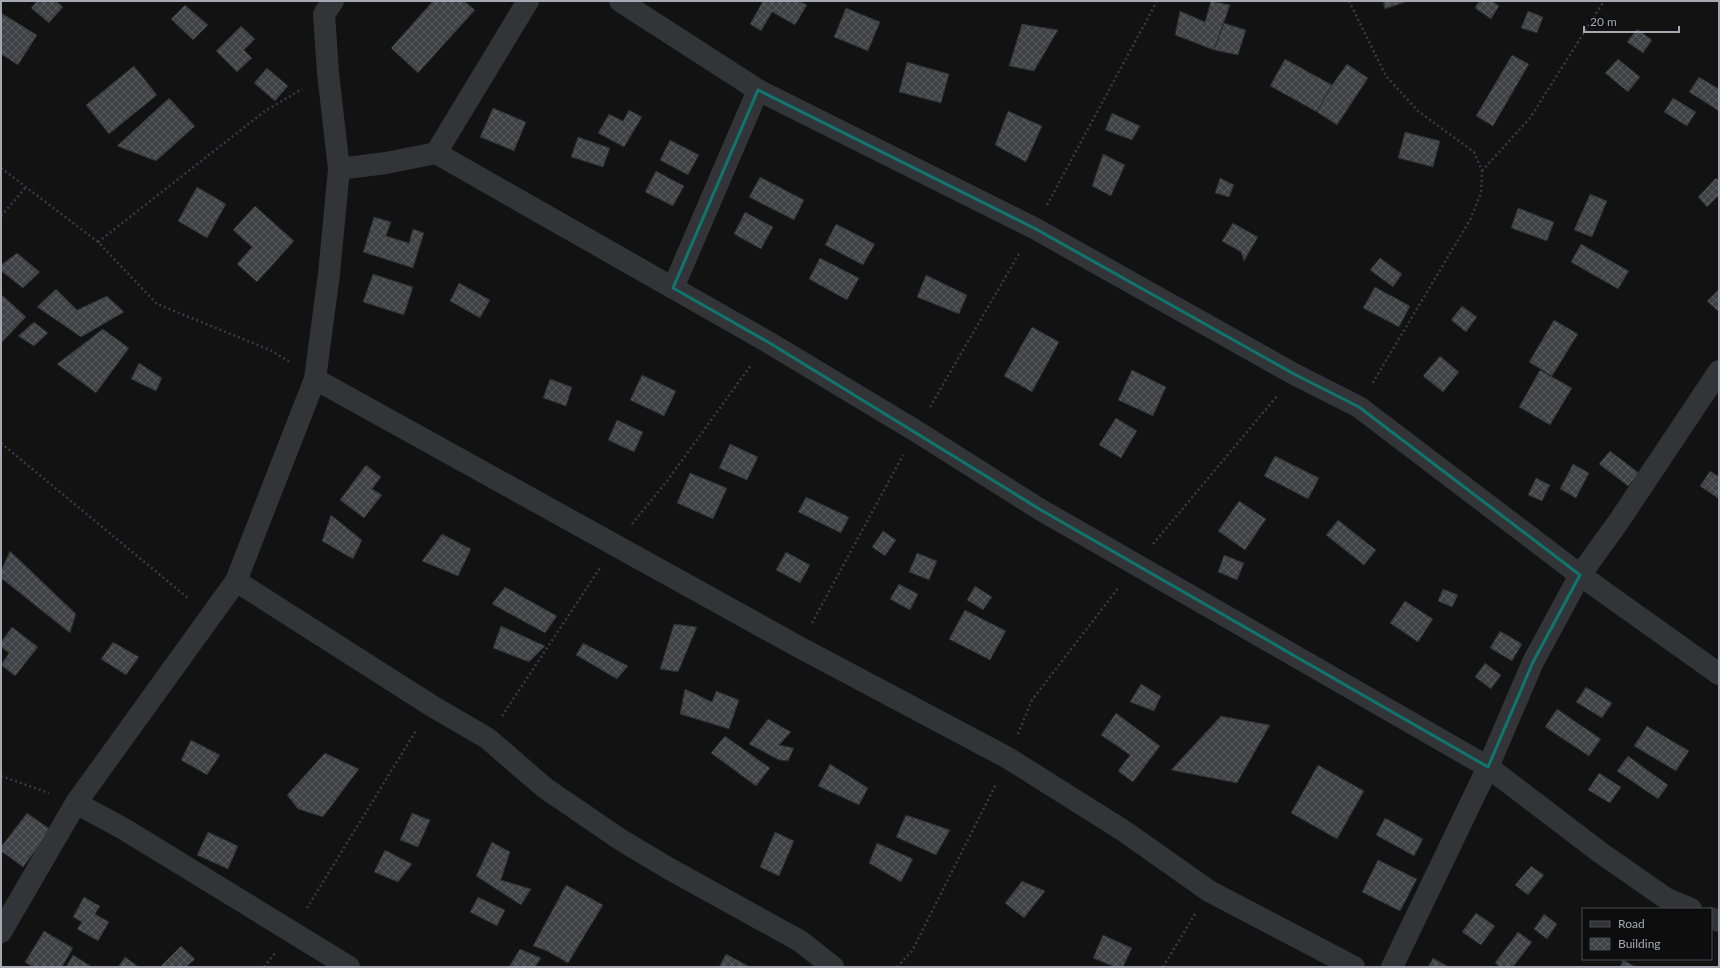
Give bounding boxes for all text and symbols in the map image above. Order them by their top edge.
scale bar [1584,8,1679,34]
text: 20 m [1590,14,1617,29]
legend [1582,908,1712,960]
text: Road [1618,916,1645,931]
text: Building [1618,936,1661,951]

